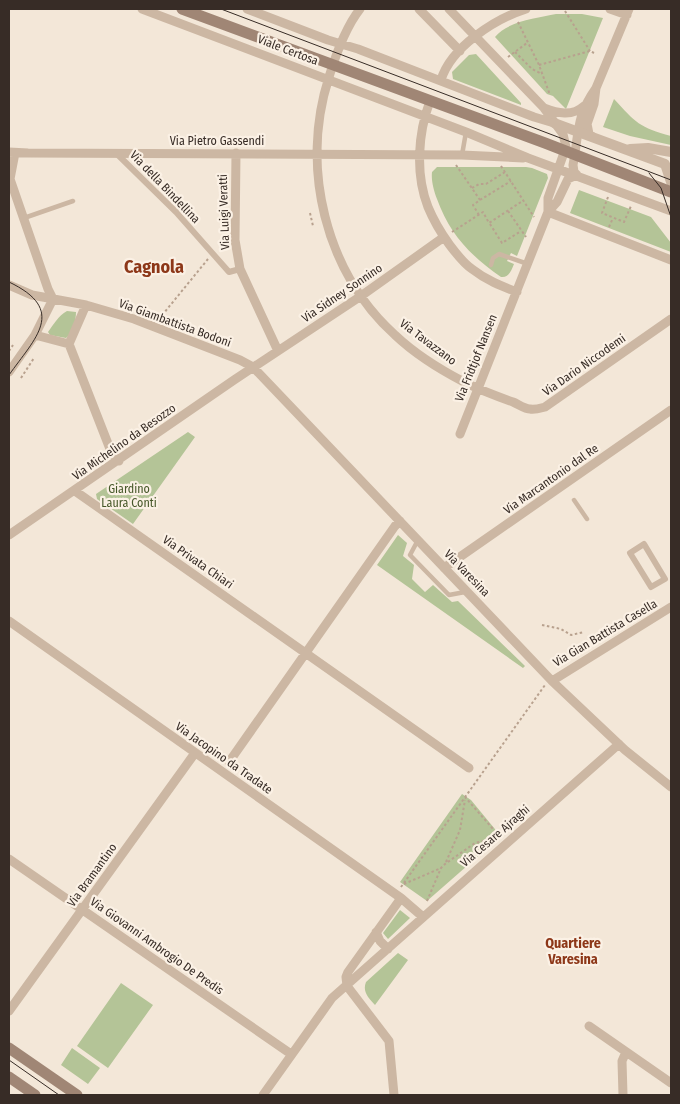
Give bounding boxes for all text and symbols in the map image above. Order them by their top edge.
street label: Viale Certosa [256,32,320,68]
street label: Via Pietro Gassendi [170,134,264,148]
street label: Via della Bindellina [127,148,203,226]
street label: Via Luigi Veratti [216,174,232,250]
district label: Cagnola [124,256,184,278]
street label: Via Sidney Sonnino [299,261,385,325]
street label: Via Giambattista Bodoni [117,296,233,350]
street label: Via Fridtjof Nansen [452,312,500,404]
street label: Via Tavazzano [397,316,459,368]
street label: Via Dario Niccodemi [540,331,628,399]
street label: Via Michelino da Besozzo [70,401,178,483]
street label: Via Marcantonio dal Re [501,441,601,517]
park label: Giardino Laura Conti [101,482,157,510]
street label: Via Privata Chiari [160,532,236,592]
street label: Via Varesina [441,547,493,599]
street label: Via Gian Battista Casella [551,596,660,670]
street label: Via Jacopino da Tradate [173,719,275,797]
street label: Via Cesare Ajraghi [458,802,532,870]
street label: Via Bramantino [64,841,120,909]
street label: Via Giovanni Ambrogio De Predis [88,895,226,997]
district label: Quartiere Varesina [545,935,601,968]

